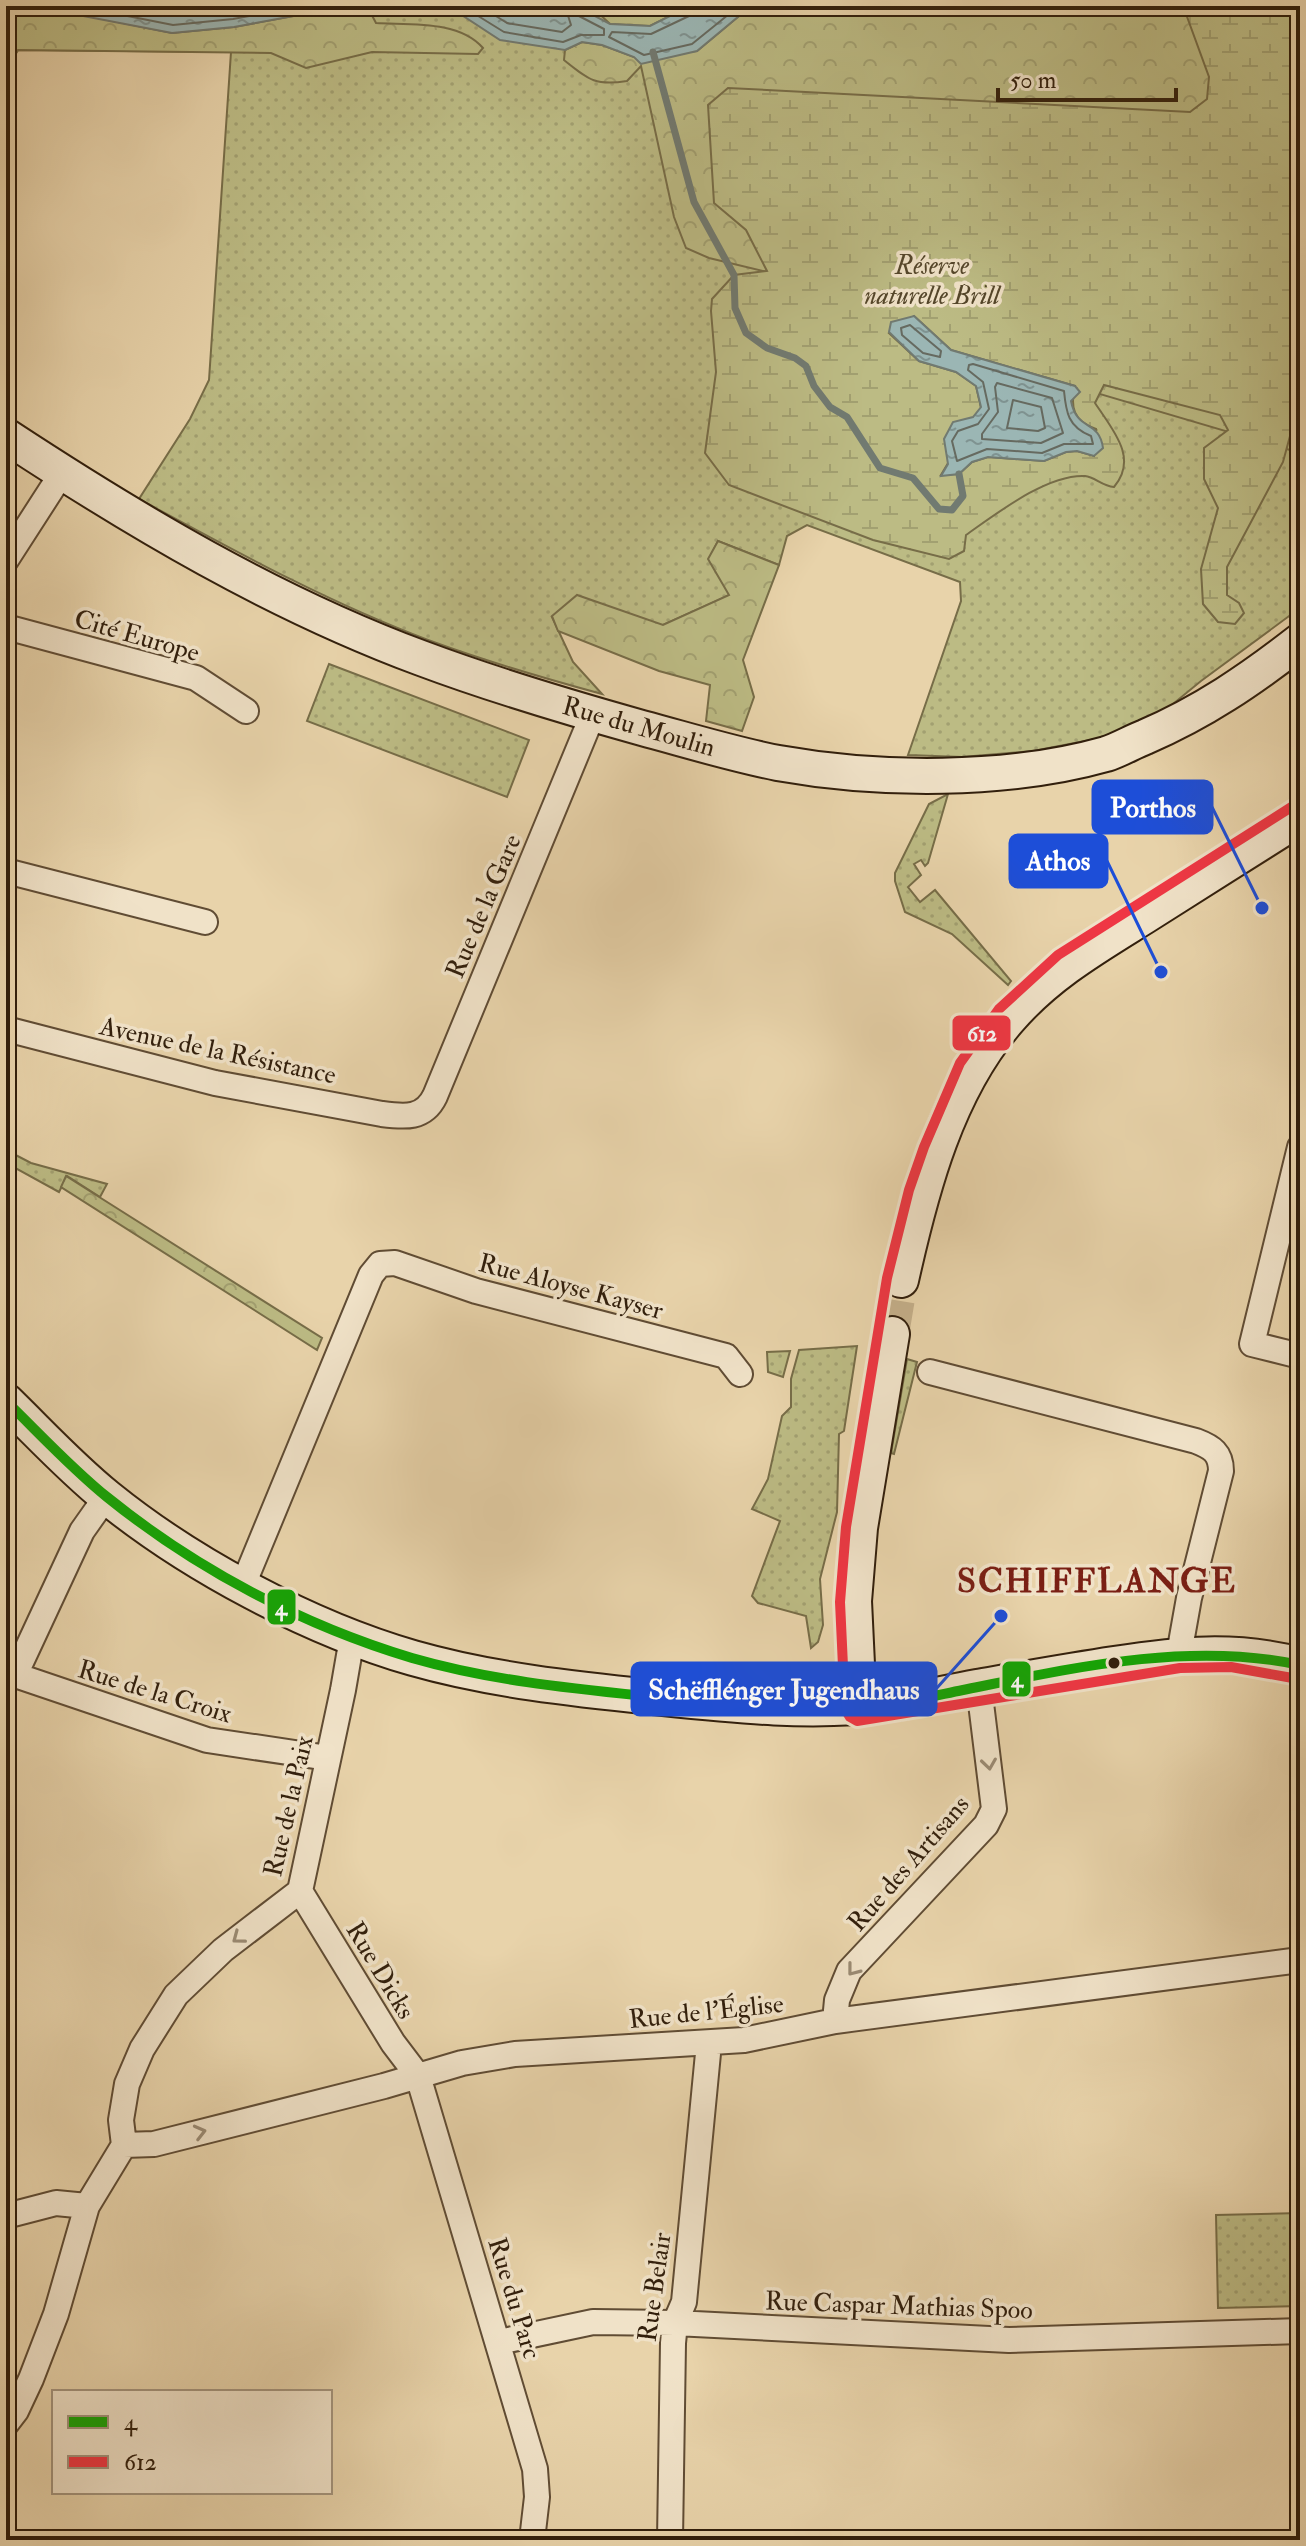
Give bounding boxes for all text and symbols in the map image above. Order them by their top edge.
scale bar [998,52,1176,102]
text: 50 m [1010,65,1057,96]
park label: Réserve naturelle Brill [864,250,1001,312]
street label: Cité Europe [70,603,203,670]
street label: Rue du Moulin [559,690,719,764]
callout: Porthos [1093,781,1212,833]
text: Porthos [1110,791,1197,826]
street label: Rue de la Gare [439,830,529,983]
callout: Athos [1010,835,1107,887]
text: Athos [1025,844,1091,879]
street label: Avenue de la Résistance [96,1010,339,1092]
line badge: 612 [951,1014,1012,1052]
text: 612 [967,1020,997,1048]
street label: Rue Aloyse Kayser [475,1247,667,1327]
district label: SCHIFFLANGE [957,1560,1237,1603]
line badge: 4 [266,1588,297,1626]
text: 4 [274,1594,289,1622]
street label: Rue de la Croix [74,1653,236,1731]
unlabelled marker [1106,1655,1122,1671]
line badge: 4 [1001,1660,1032,1698]
callout: Schëfflénger Jugendhaus [632,1663,936,1715]
text: 4 [1010,1666,1025,1694]
text: Schëfflénger Jugendhaus [648,1673,920,1708]
street label: Rue de la Paix [257,1732,321,1880]
one-way arrow [980,1757,997,1771]
street label: Rue des Artisans [841,1789,977,1938]
street label: Rue Dicks [339,1916,422,2025]
one-way arrow [232,1929,247,1943]
one-way arrow [848,1961,862,1976]
street label: Rue de l'Église [627,1986,785,2036]
one-way arrow [193,2125,207,2142]
street label: Rue Belair [631,2230,679,2344]
street label: Rue du Parc [480,2234,548,2363]
street label: Rue Caspar Mathias Spoo [764,2285,1033,2328]
legend [52,2390,332,2494]
text: 4 [124,2407,138,2438]
text: 612 [124,2447,157,2478]

